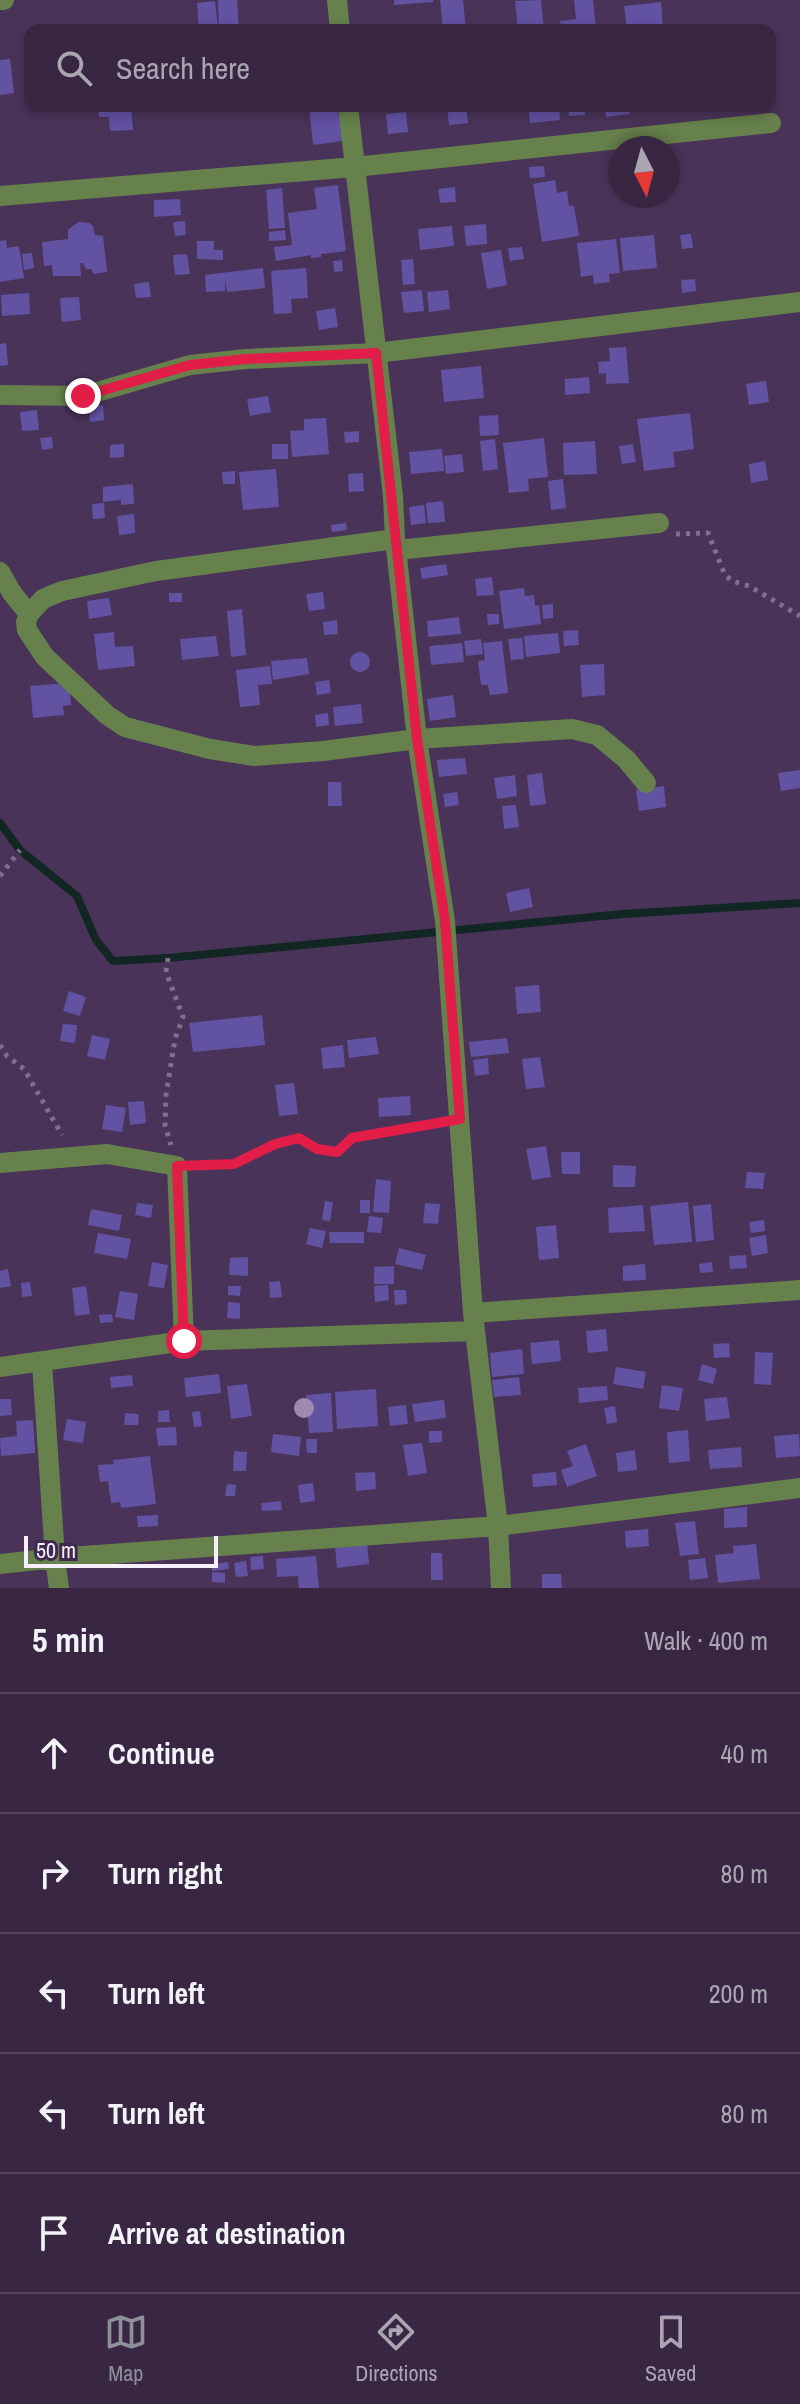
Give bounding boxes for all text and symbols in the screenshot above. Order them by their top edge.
search box [24,24,776,112]
icon: search [52,46,96,90]
text: Search here [116,48,250,88]
north arrow [608,136,680,208]
route end [65,378,101,414]
route start [166,1323,202,1359]
scale bar [24,1532,218,1568]
text: 50 m [36,1535,76,1565]
text: 5 min [32,1617,105,1663]
text: Walk · 400 m [644,1623,768,1658]
icon: ahead [32,1731,76,1775]
text: Continue [108,1733,215,1773]
text: 40 m [721,1736,768,1771]
icon: right [32,1851,76,1895]
text: Turn right [108,1853,222,1893]
text: 80 m [721,1856,768,1891]
icon: left [32,1971,76,2015]
text: Turn left [108,1973,205,2013]
text: 200 m [709,1976,768,2011]
icon: left [32,2091,76,2135]
text: Turn left [108,2093,205,2133]
text: 80 m [721,2096,768,2131]
icon: arrive [32,2211,76,2255]
text: Arrive at destination [108,2213,346,2253]
tab: Map [104,2310,148,2388]
tab: Directions [355,2310,438,2388]
tab: Saved [645,2310,696,2388]

